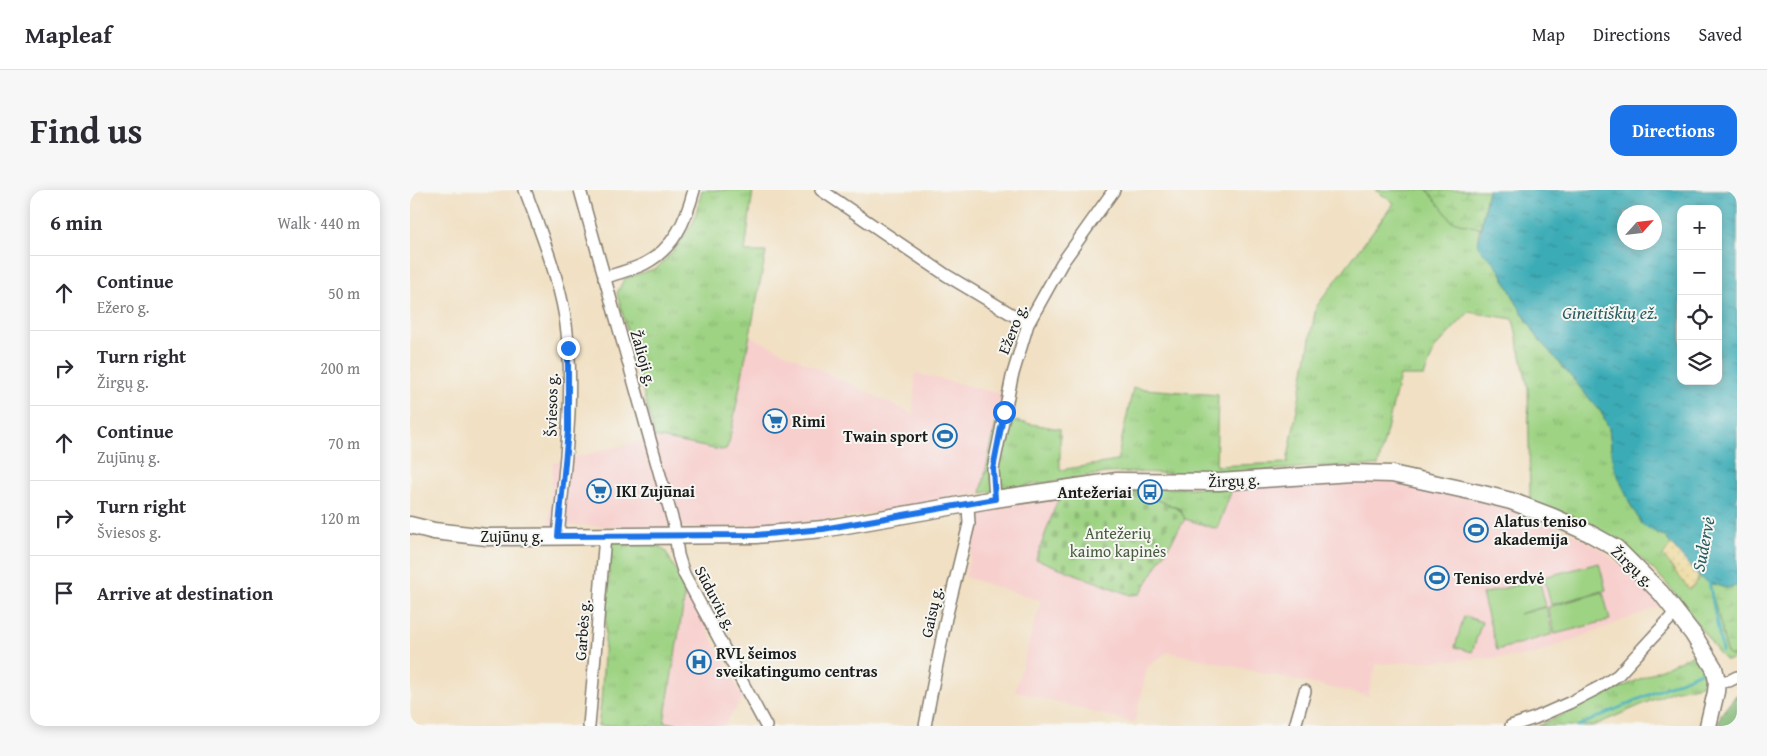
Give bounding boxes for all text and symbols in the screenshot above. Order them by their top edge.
text: Mapleaf [25,17,112,52]
text: Map [1532,21,1565,48]
text: Directions [1593,21,1670,48]
text: Saved [1698,21,1742,48]
text: Find us [30,105,143,156]
button: Directions [1610,105,1737,156]
north arrow [1617,205,1662,250]
map controls [1677,205,1722,385]
button: + [1677,205,1722,250]
text: 6 min [50,207,102,238]
text: Walk · 440 m [277,211,360,235]
button: − [1677,250,1722,295]
text: Continue [97,267,174,295]
icon: ahead [50,279,78,307]
text: 50 m [328,281,360,305]
text: Ežero g. [97,295,149,319]
button: locate [1677,295,1722,340]
water label: Gineitiškių ež. [1562,299,1658,326]
street label: Ežero g. [991,300,1033,358]
street label: Žalioji g. [625,327,663,389]
route end [557,337,580,360]
button: layers [1677,340,1722,385]
text: Turn right [97,342,186,370]
icon: right [50,354,78,382]
text: 200 m [320,356,360,380]
text: Žirgų g. [97,370,149,394]
street label: Šviesos g. [538,373,564,437]
route start [993,401,1016,424]
supermarket icon: Rimi [762,408,788,434]
place label: Rimi [792,409,826,433]
text: Continue [97,417,174,445]
sports icon: Twain sport [932,423,958,449]
place label: Twain sport [843,424,928,448]
icon: ahead [50,429,78,457]
text: 70 m [328,431,360,455]
text: Zujūnų g. [97,445,160,469]
street label: Žirgų g. [1208,467,1260,493]
supermarket icon: IKI Zujūnai [586,478,612,504]
place label: IKI Zujūnai [616,479,695,503]
bus stop icon: Antežeriai [1137,479,1163,505]
place label: Antežeriai [1057,480,1132,504]
text: Turn right [97,492,186,520]
icon: right [50,504,78,532]
text: 120 m [320,506,360,530]
place label: Alatus teniso akademija [1494,509,1587,551]
water label: Sudervė [1684,514,1722,574]
sports icon: Alatus teniso akademija [1463,517,1489,543]
text: Šviesos g. [97,520,161,544]
park label: Antežerių kaimo kapinės [1070,521,1166,563]
street label: Zujūnų g. [480,524,544,548]
street label: Žirgų g. [1606,540,1660,592]
street label: Sūduvių g. [689,561,743,635]
sports icon: Teniso erdvė [1424,565,1450,591]
place label: Teniso erdvė [1454,566,1544,590]
icon: arrive [50,579,78,607]
text: Arrive at destination [97,579,273,607]
street label: Gaisų g. [914,584,948,640]
street label: Garbės g. [568,599,596,661]
place label: RVL šeimos sveikatingumo centras [716,641,878,683]
hospital icon: RVL šeimos sveikatingumo centras [686,649,712,675]

